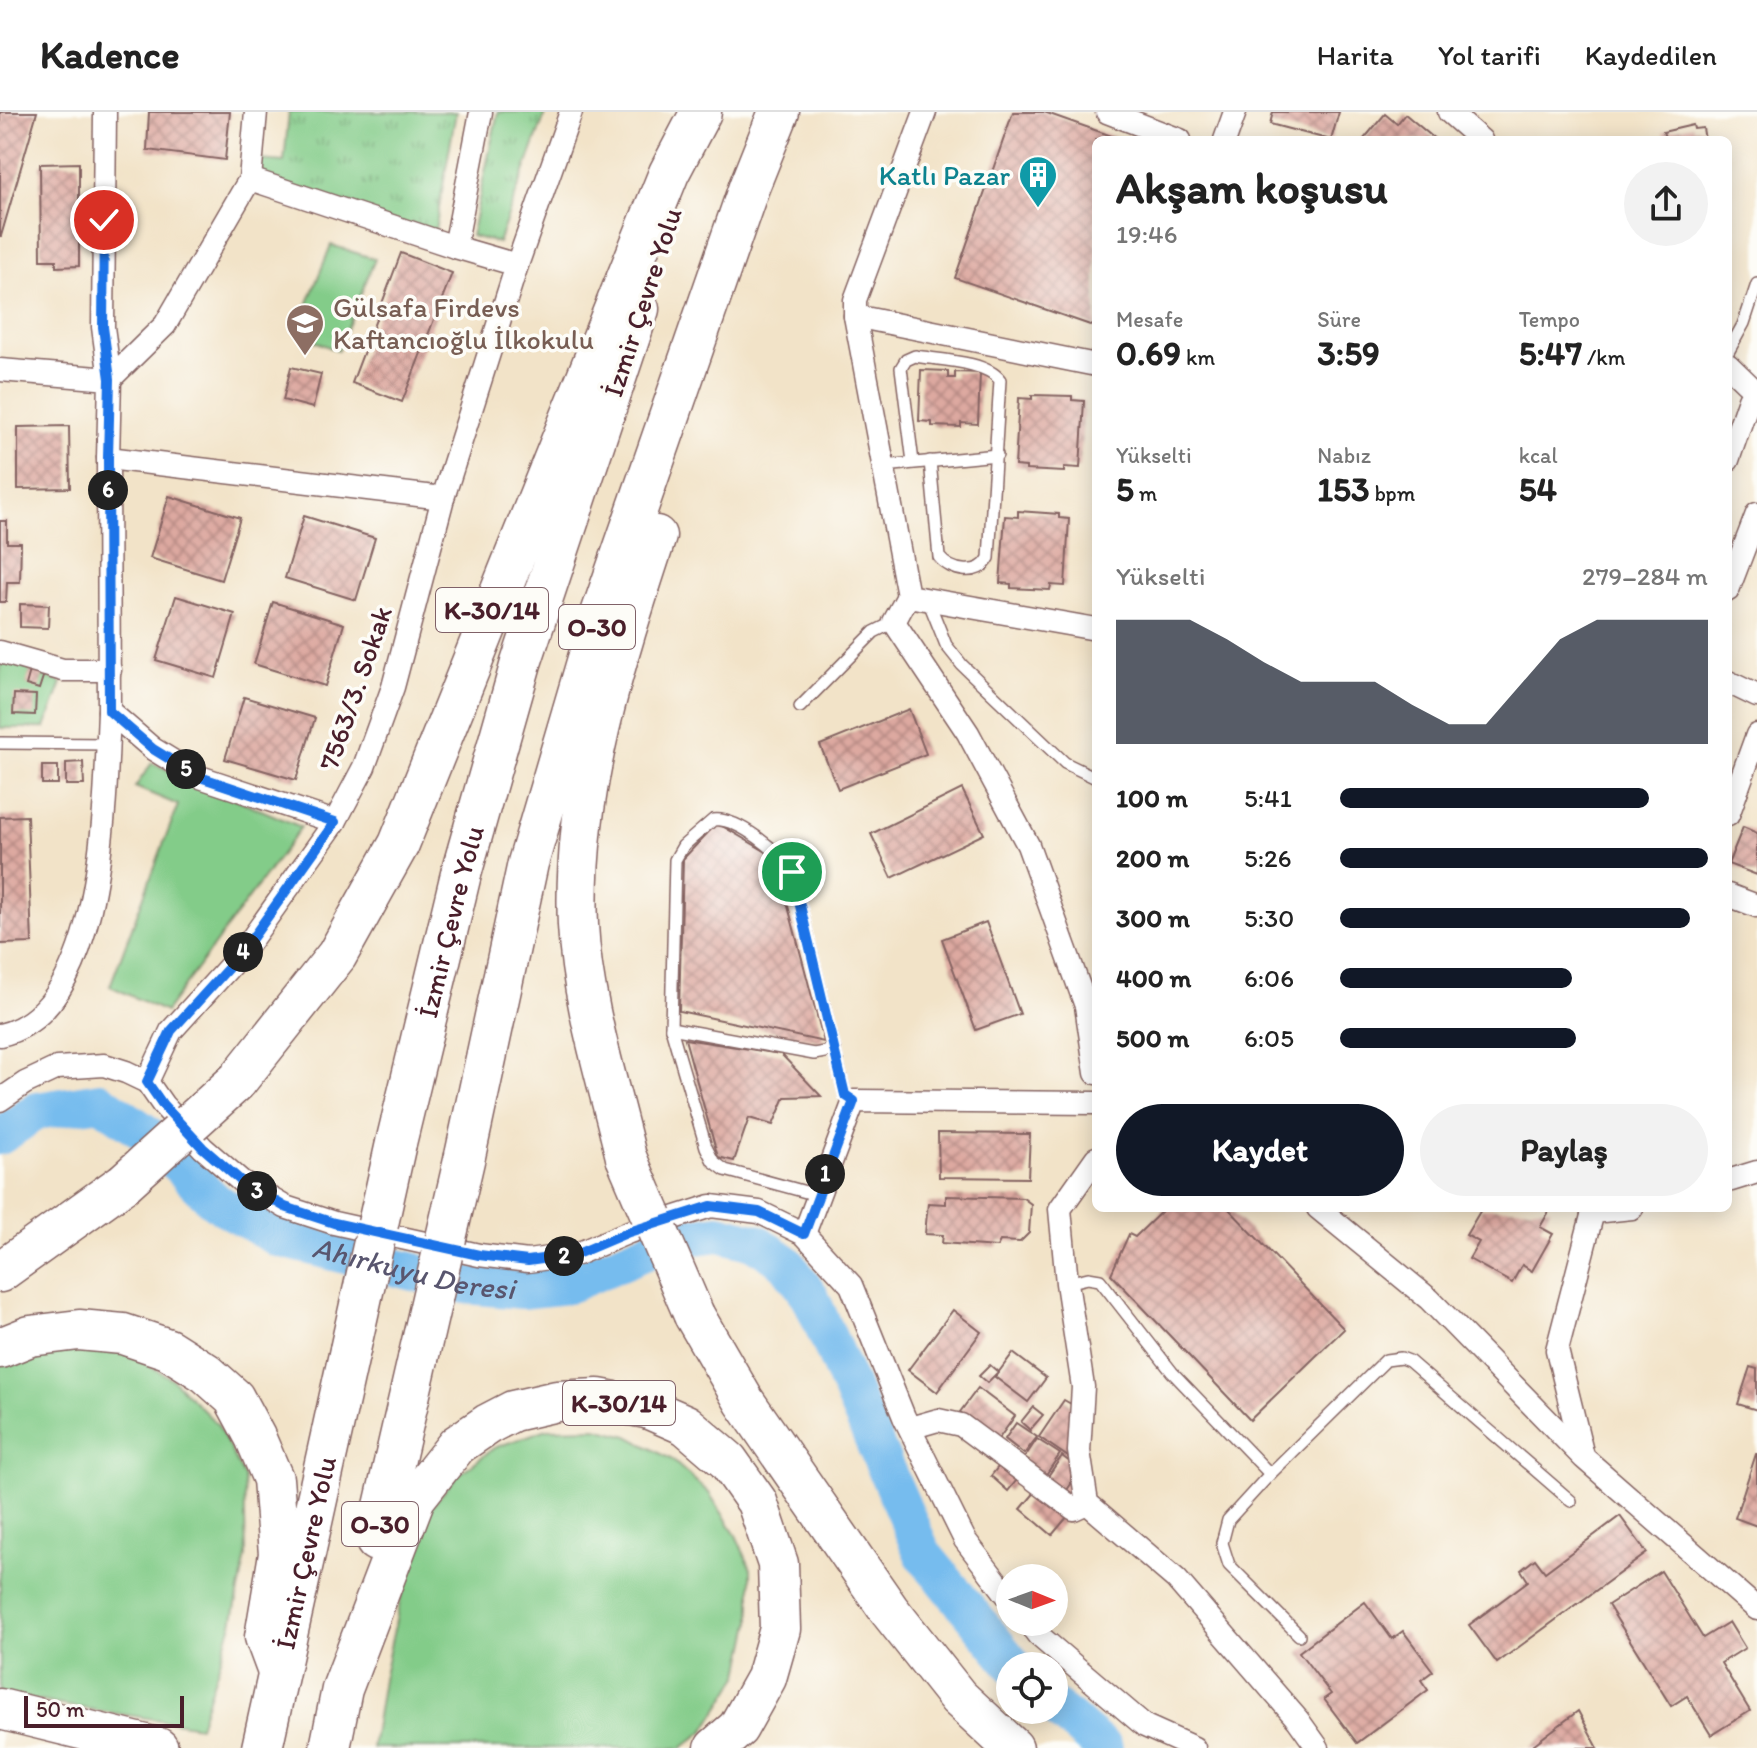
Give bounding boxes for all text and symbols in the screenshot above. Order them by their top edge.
text: Kadence [40,32,180,78]
text: Harita [1317,38,1394,72]
text: Yol tarifi [1438,38,1541,72]
text: Kaydedilen [1585,38,1717,72]
building icon: Katlı Pazar [1017,154,1059,209]
place label: Katlı Pazar [879,158,1010,192]
text: Akşam koşusu [1116,161,1388,214]
button: share [1624,162,1708,246]
pin [70,186,138,254]
icon: check [82,198,126,242]
street label: İzmir Çevre Yolu [595,203,689,401]
text: 19:46 [1116,218,1177,250]
place label: Gülsafa Firdevs Kaftancıoğlu İlkokulu [333,290,594,356]
school or university icon: Gülsafa Firdevs Kaftancıoğlu İlkokulu [284,302,326,357]
text: Mesafe [1116,306,1183,333]
text: Süre [1317,306,1361,333]
text: Tempo [1519,306,1580,333]
text: 0.69 [1116,333,1181,374]
text: 3:59 [1317,333,1380,374]
text: 5:47 [1519,333,1582,374]
text: km [1181,344,1215,371]
text: /km [1582,344,1625,371]
text: Yükselti [1116,442,1192,469]
text: Nabız [1317,442,1371,469]
text: kcal [1519,442,1558,469]
text: 5 [1116,469,1134,510]
text: 153 [1317,469,1369,510]
text: 54 [1519,469,1557,510]
pin: 6 [88,470,128,510]
text: 6 [102,476,114,503]
text: m [1134,480,1157,507]
text: bpm [1369,480,1415,507]
text: Yükselti [1116,560,1205,592]
text: 279–284 m [1582,560,1708,592]
road number: K-30/14 [436,588,548,632]
street label: 7563/3. Sokak [311,601,399,775]
road number: O-30 [559,605,635,649]
pin: 5 [166,749,206,789]
text: 5 [180,755,192,782]
text: 100 m [1116,782,1188,814]
text: 5:41 [1244,782,1292,814]
street label: İzmir Çevre Yolu [410,822,491,1021]
pin [758,838,826,906]
text: 200 m [1116,842,1189,874]
text: 5:26 [1244,842,1291,874]
icon: arrive [770,850,814,894]
text: 300 m [1116,902,1190,934]
text: 5:30 [1244,902,1294,934]
pin: 4 [223,932,263,972]
text: 4 [236,938,250,965]
text: 400 m [1116,962,1191,994]
text: 6:06 [1244,962,1294,994]
text: 500 m [1116,1022,1189,1054]
text: 6:05 [1244,1022,1294,1054]
button: Kaydet [1116,1104,1404,1196]
button: Paylaş [1420,1104,1708,1196]
pin: 1 [805,1154,845,1194]
text: 1 [820,1160,830,1187]
pin: 3 [237,1171,277,1211]
text: 3 [251,1177,263,1204]
water label: Ahırkuyu Deresi [309,1228,519,1308]
pin: 2 [544,1236,584,1276]
text: 2 [558,1242,570,1269]
road number: K-30/14 [563,1381,675,1425]
street label: İzmir Çevre Yolu [267,1453,343,1653]
road number: O-30 [342,1502,418,1546]
north arrow [996,1564,1068,1636]
map controls [996,1564,1068,1724]
button: locate [996,1652,1068,1724]
scale bar [24,1692,184,1728]
text: 50 m [36,1696,85,1723]

